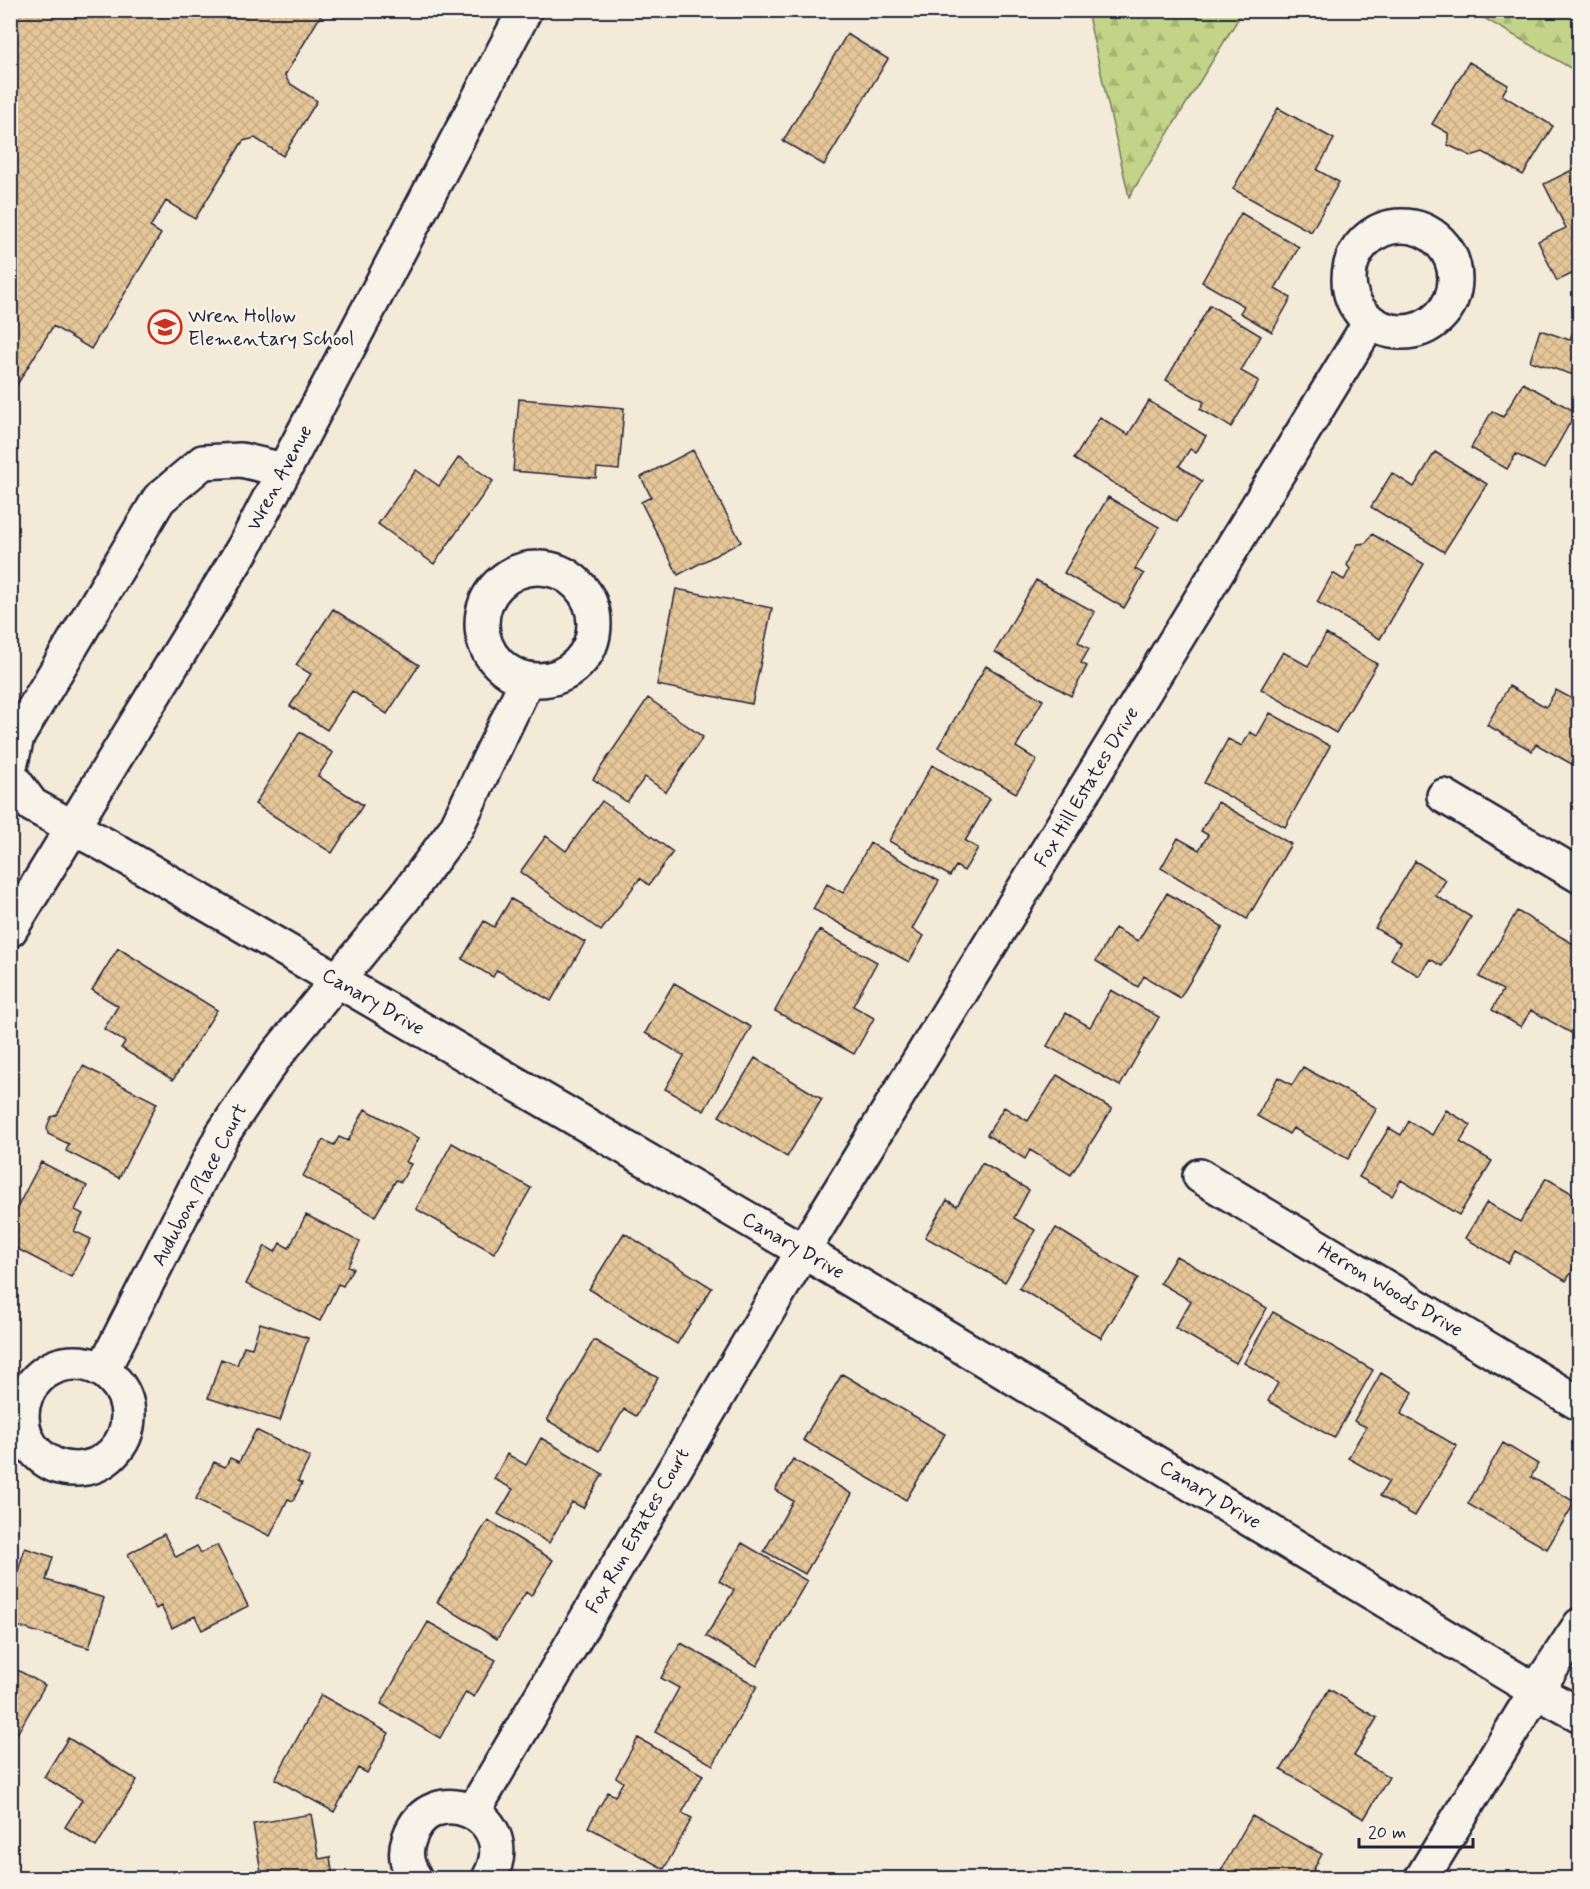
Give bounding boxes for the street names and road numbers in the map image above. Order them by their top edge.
street label: Wren Avenue [241,420,319,536]
street label: Fox Hill Estates Drive [1028,702,1146,872]
street label: Canary Drive [317,962,429,1042]
street label: Audubon Place Court [146,1099,254,1271]
street label: Canary Drive [737,1206,849,1286]
street label: Herron Woods Drive [1312,1236,1468,1344]
street label: Fox Run Estates Court [580,1443,696,1619]
street label: Canary Drive [1154,1454,1266,1536]

